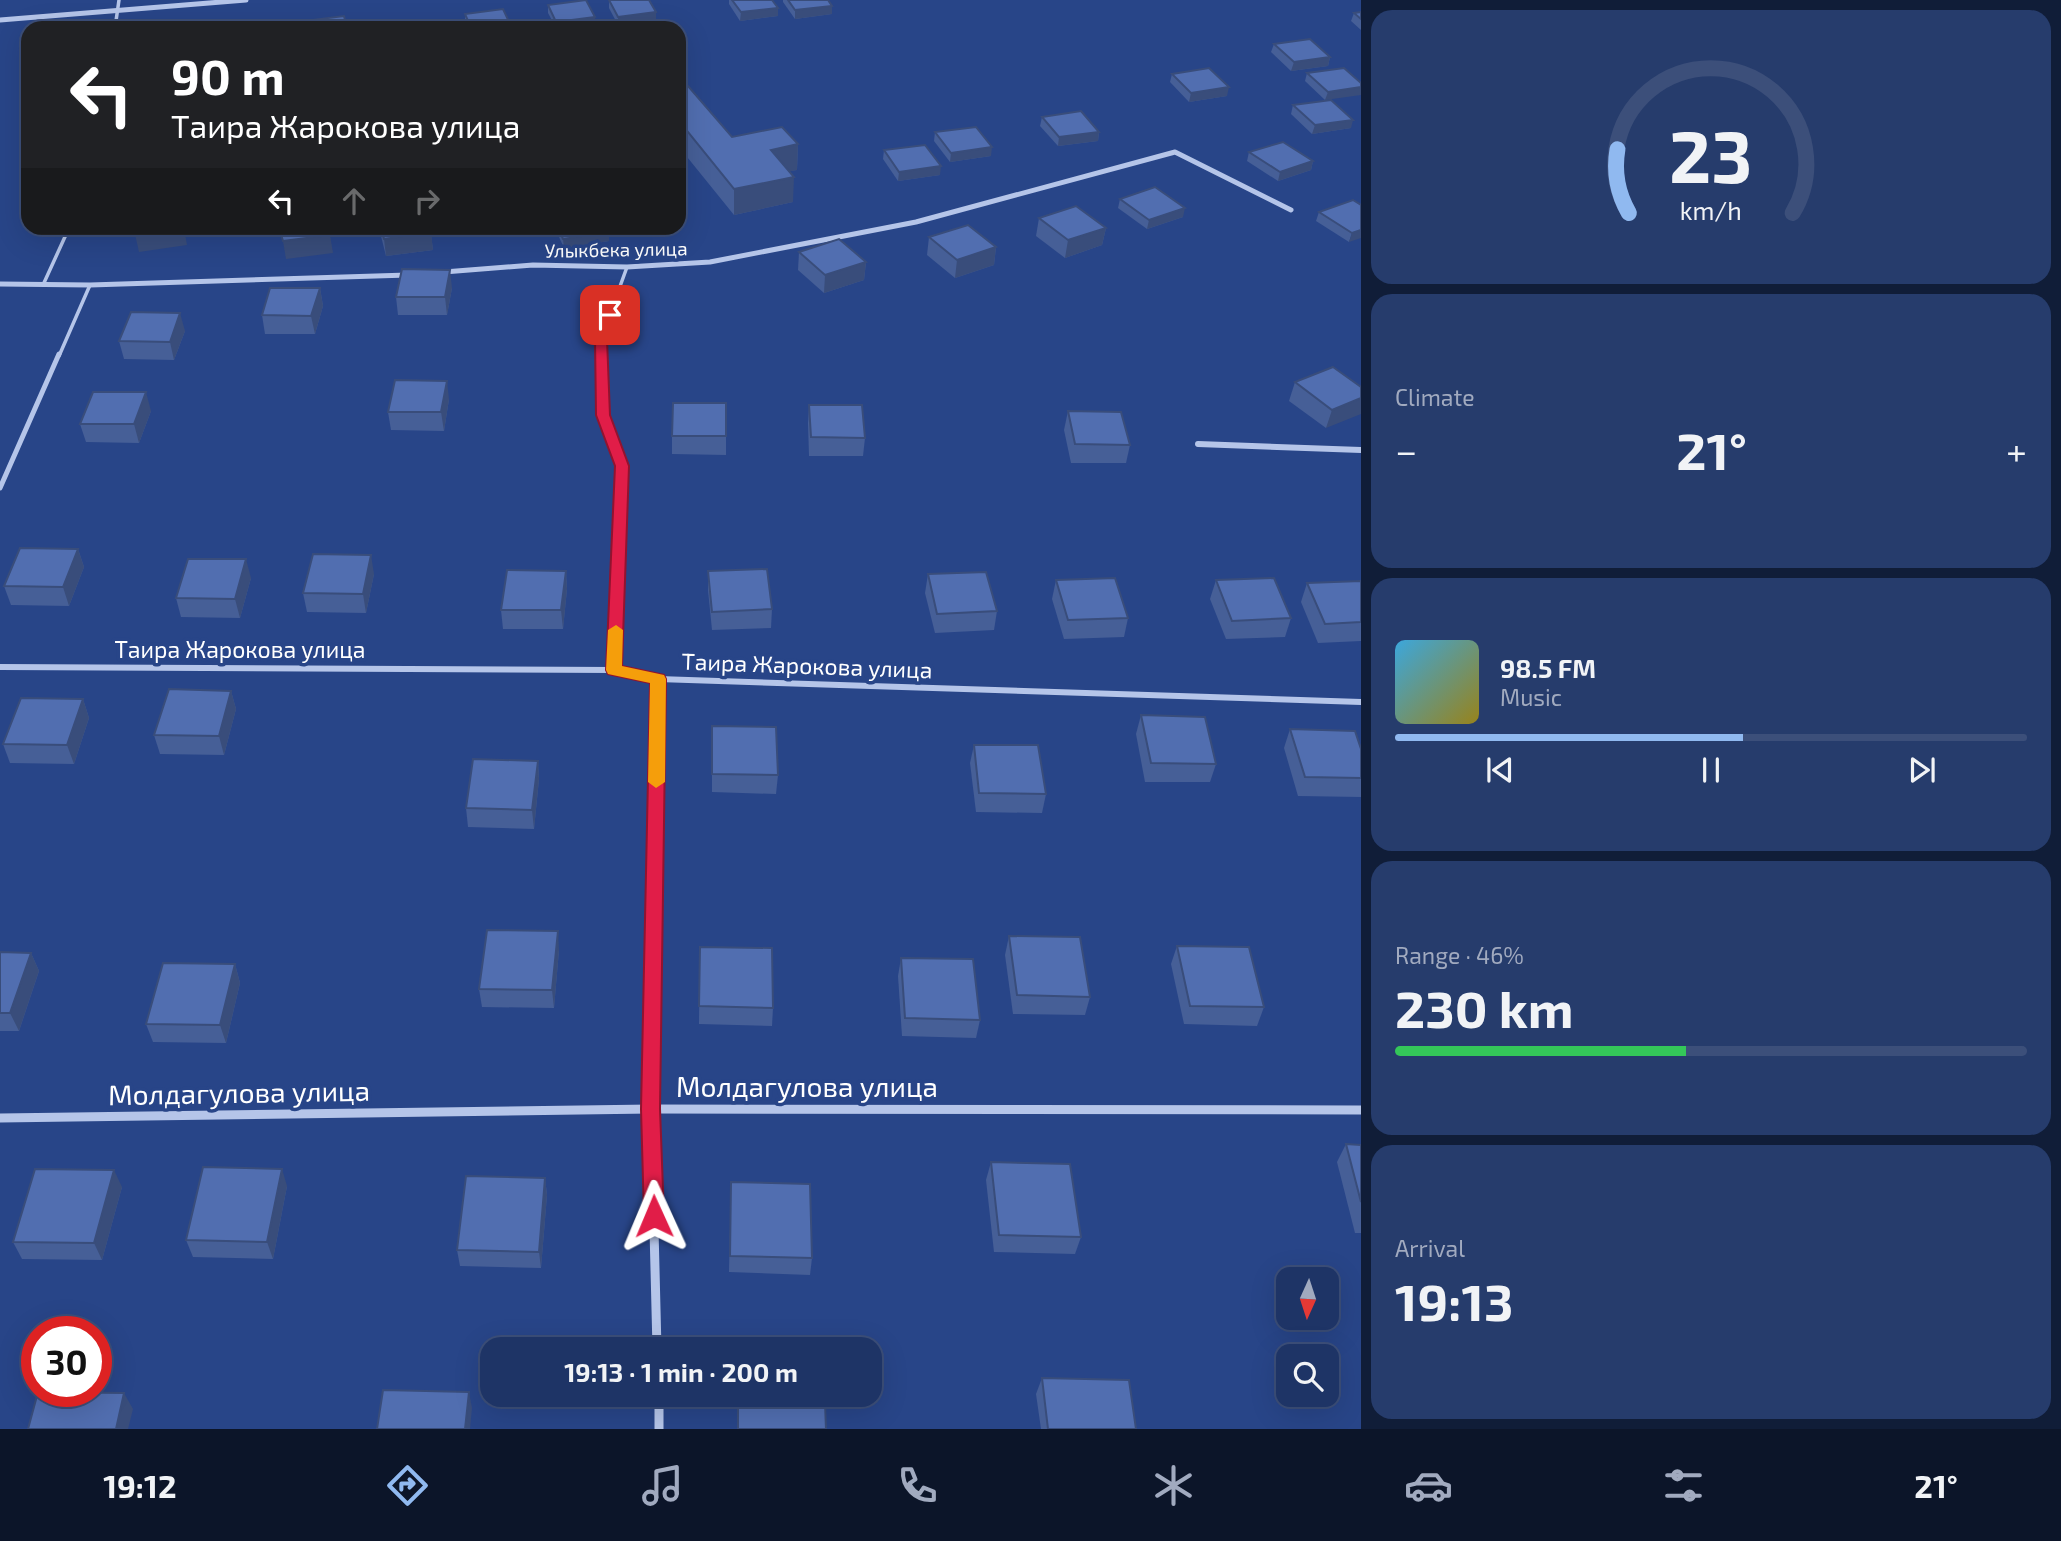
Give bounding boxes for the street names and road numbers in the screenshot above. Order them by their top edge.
street label: Улыкбека улица [544,236,688,263]
street label: Таира Жарокова улица [114,635,366,664]
street label: Таира Жарокова улица [681,647,933,684]
street label: Молдагулова улица [676,1069,938,1103]
street label: Молдагулова улица [108,1073,370,1111]

